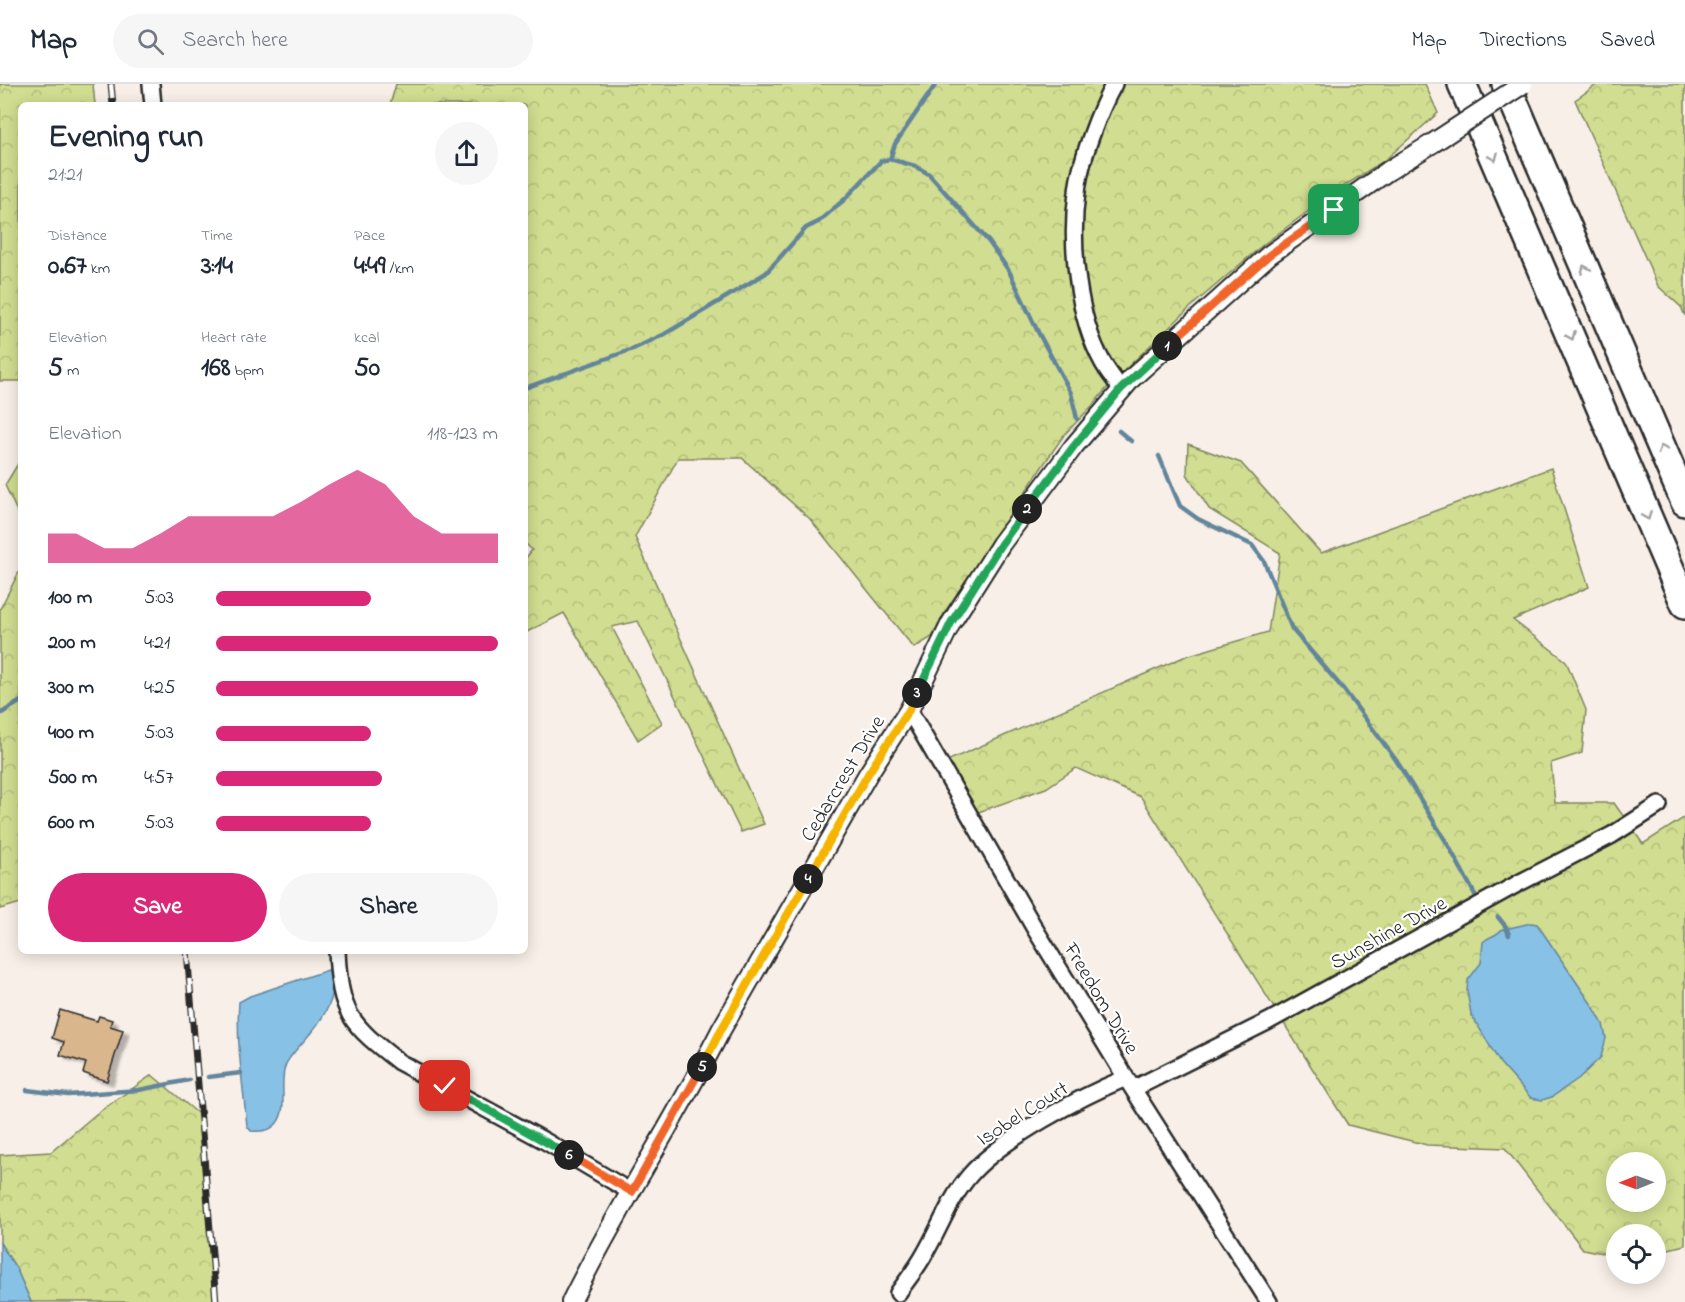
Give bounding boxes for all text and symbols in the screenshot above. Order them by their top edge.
search box [113,14,533,68]
text: Map [30,21,77,62]
icon: search [134,25,167,58]
text: Search here [182,25,288,57]
text: Map [1411,26,1447,56]
text: Directions [1480,26,1567,56]
text: Saved [1600,26,1655,56]
text: Evening run [48,114,203,162]
button: share [435,122,498,185]
one-way arrow [1486,151,1498,162]
text: 21:21 [48,161,82,190]
pin [1308,184,1359,235]
icon: arrive [1317,193,1350,226]
text: Distance [48,224,107,248]
text: Time [201,224,233,248]
text: Pace [354,224,385,248]
text: 0.67 [48,248,87,286]
text: 3:14 [201,248,233,286]
text: 4:49 [354,248,385,286]
text: km [87,257,110,281]
text: /km [385,257,414,281]
one-way arrow [1580,265,1592,276]
text: Elevation [48,326,107,350]
text: Heart rate [201,326,267,350]
text: kcal [354,326,379,350]
one-way arrow [1564,330,1576,341]
pin: 1 [1152,331,1182,361]
text: 1 [1164,334,1170,358]
text: 5 [48,350,63,388]
text: 168 [201,350,230,388]
text: 50 [354,350,380,388]
text: m [63,359,79,383]
text: bpm [230,359,264,383]
text: Elevation [48,420,122,449]
text: 118–123 m [427,420,498,449]
one-way arrow [1657,444,1669,455]
pin: 2 [1012,494,1042,524]
text: 2 [1023,497,1031,521]
one-way arrow [1639,509,1651,520]
text: 100 m [48,584,92,613]
text: 5:03 [144,584,174,613]
text: 200 m [48,629,96,658]
text: 4:21 [144,629,170,658]
text: 300 m [48,674,94,703]
text: 4:25 [144,674,175,703]
pin: 3 [902,678,932,708]
text: 3 [914,681,920,705]
street label: Cedarcrest Drive [794,710,894,848]
text: 400 m [48,719,94,748]
text: 5:03 [144,719,174,748]
text: 500 m [48,764,97,793]
text: 4:57 [144,764,174,793]
text: 600 m [48,809,95,838]
text: 5:03 [144,809,174,838]
pin: 4 [793,864,823,894]
text: 4 [805,867,811,891]
button: Save [48,873,267,942]
button: Share [279,873,498,942]
street label: Sunshine Drive [1325,889,1453,978]
street label: Freedom Drive [1055,937,1146,1061]
pin: 5 [687,1052,717,1082]
text: 5 [697,1055,707,1079]
pin [419,1060,470,1111]
icon: check [428,1069,461,1102]
street label: Isobel Court [971,1075,1075,1155]
pin: 6 [554,1140,584,1170]
text: 6 [565,1143,573,1167]
north arrow [1606,1152,1666,1212]
map controls [1606,1152,1666,1284]
button: locate [1606,1224,1666,1284]

